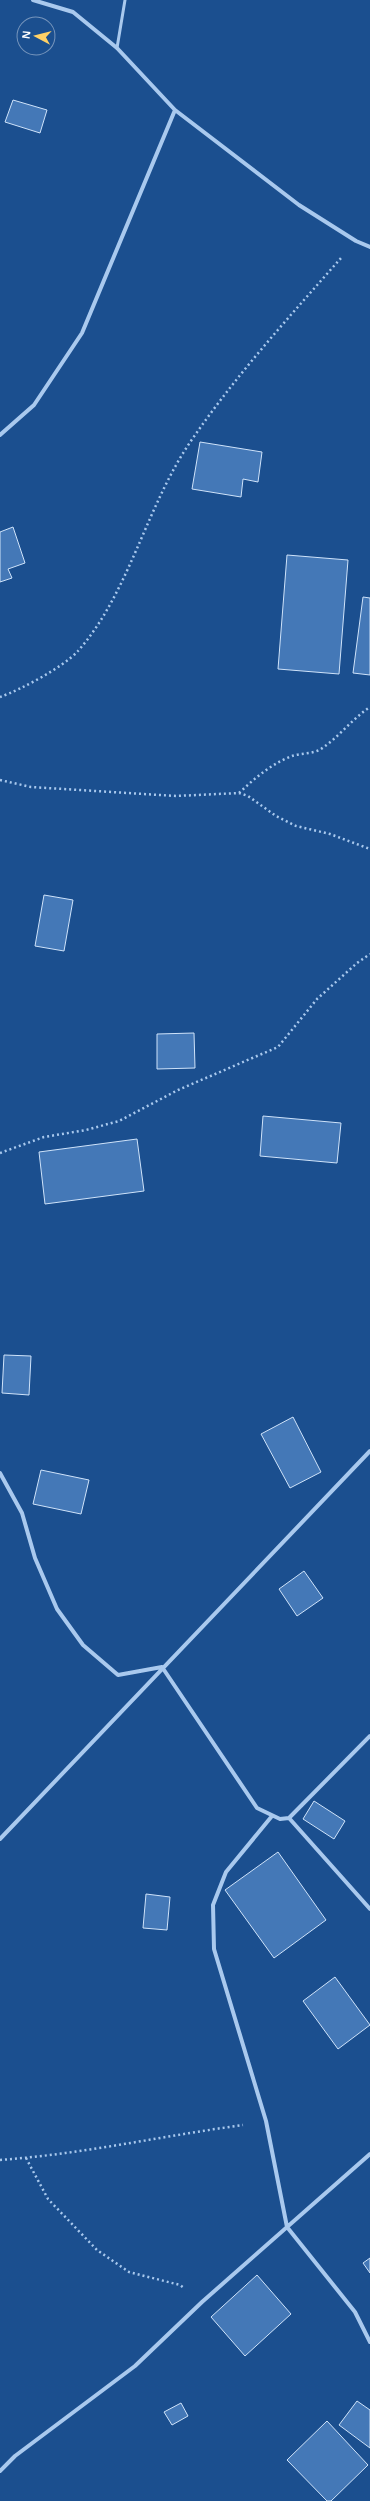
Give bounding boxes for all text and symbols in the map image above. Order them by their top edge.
north arrow [16,16,56,56]
text: N [20,30,33,39]

